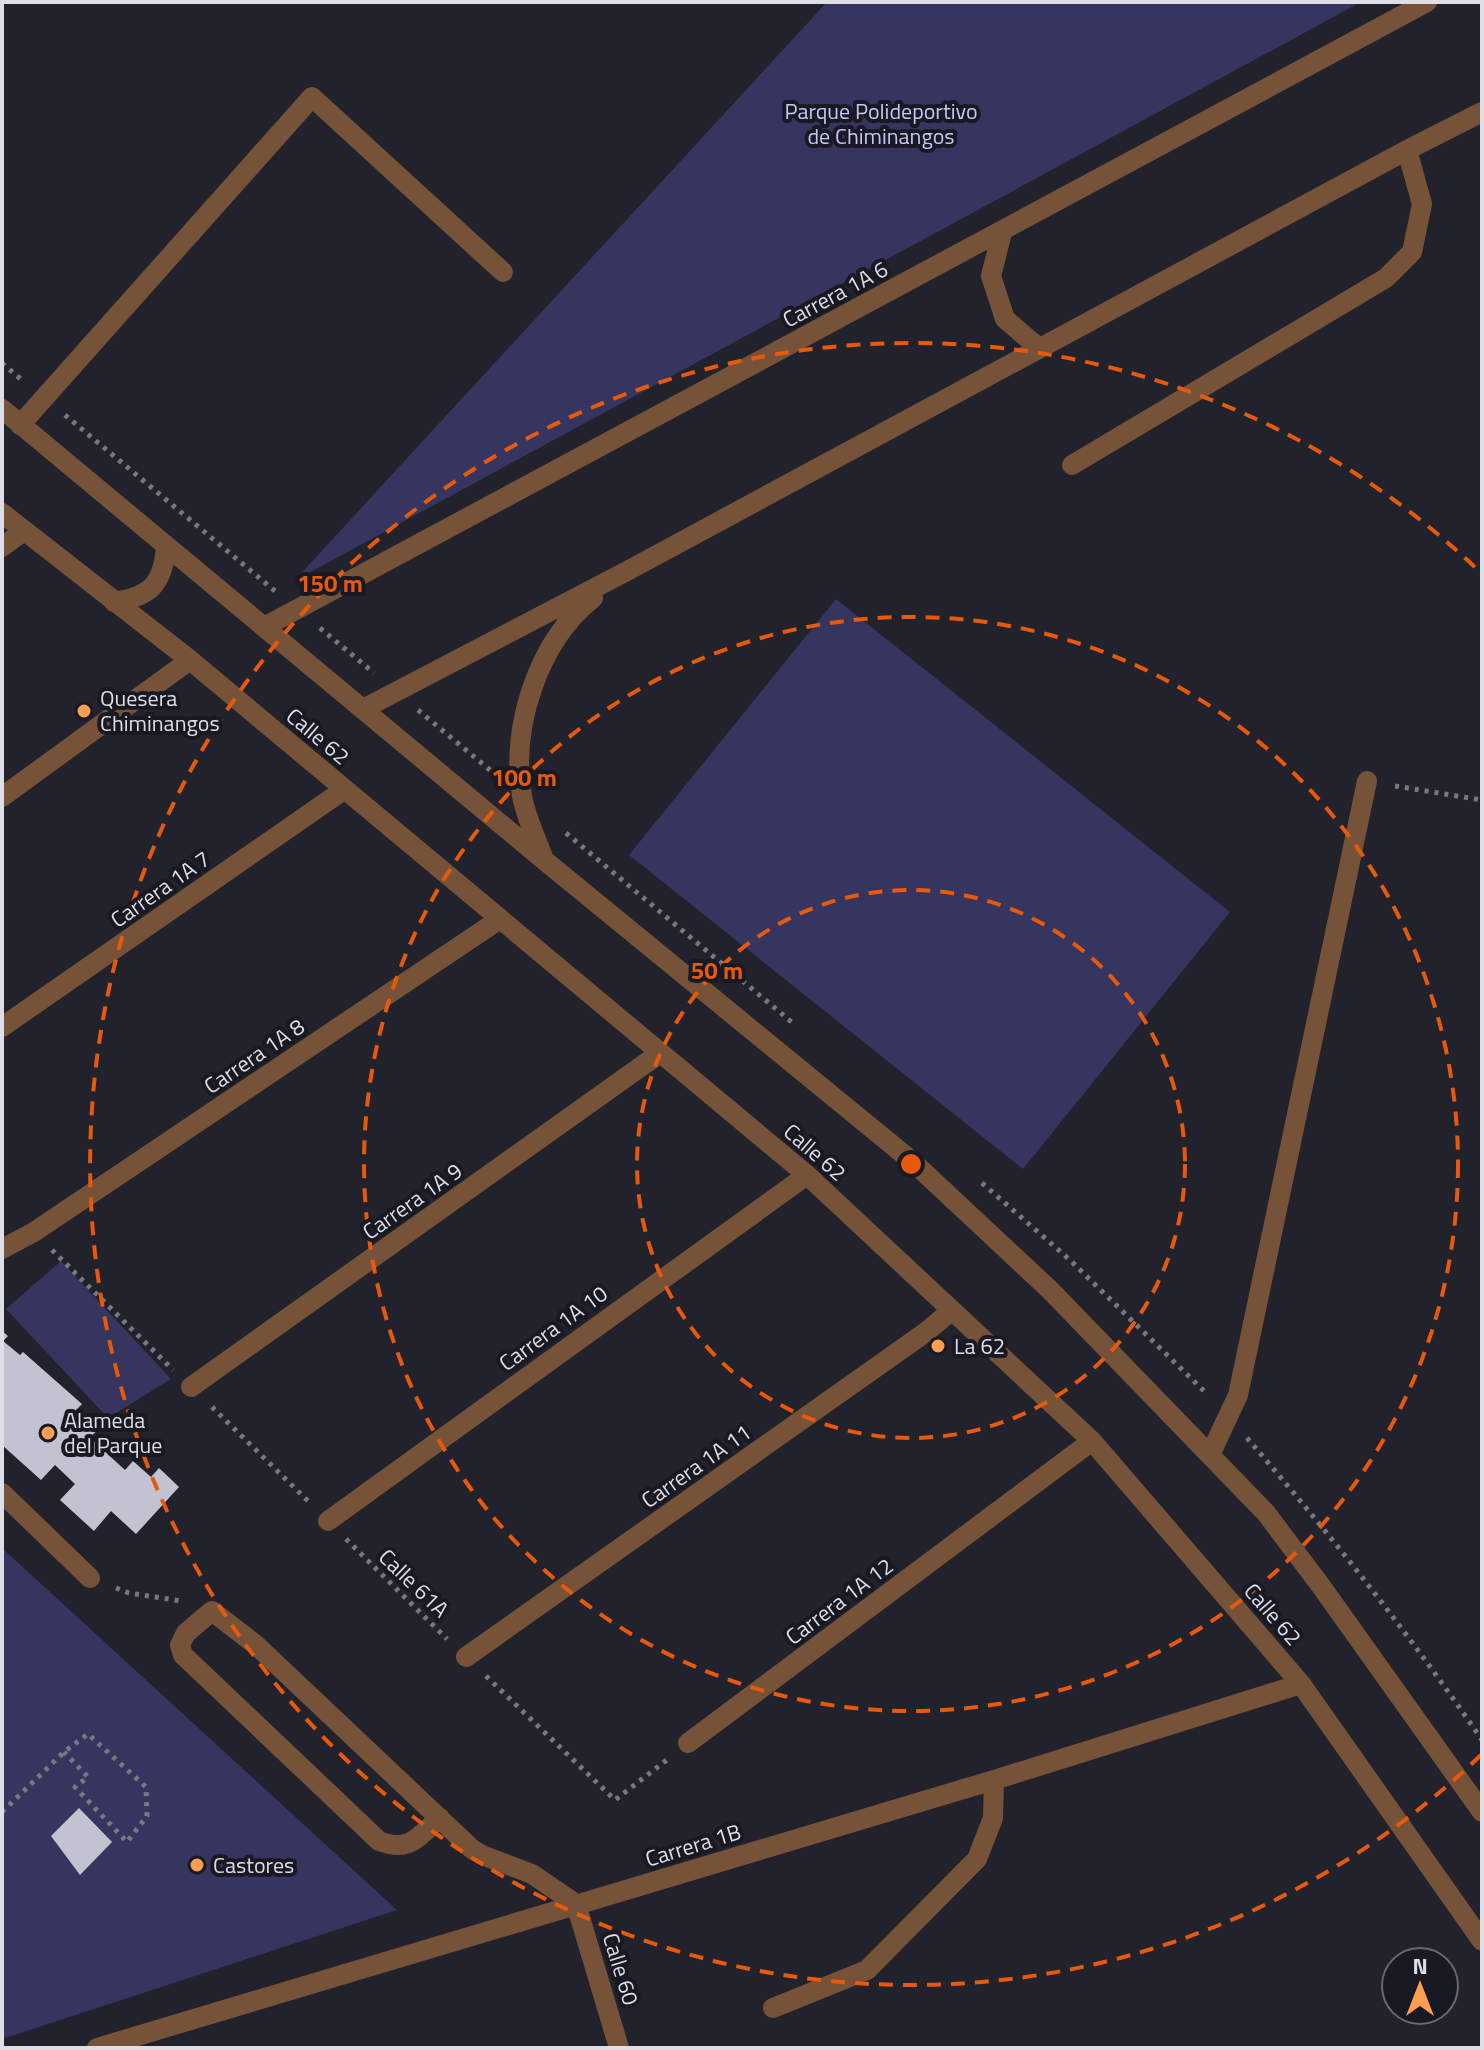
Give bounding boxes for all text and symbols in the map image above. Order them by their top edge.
park label: Parque Polideportivo de Chiminangos [784,94,978,153]
street label: Carrera 1A 6 [776,252,894,336]
text: 150 m [297,565,363,601]
place label: Quesera Chiminangos [100,681,220,740]
street label: Calle 62 [279,699,357,773]
marker: Quesera Chiminangos [75,702,93,720]
text: 100 m [491,759,557,795]
street label: Carrera 1A 7 [103,842,217,936]
text: 50 m [691,952,743,988]
street label: Carrera 1A 8 [197,1010,311,1102]
street label: Calle 62 [776,1115,854,1189]
centre of rings [897,1150,925,1178]
street label: Carrera 1A 9 [355,1154,469,1248]
street label: Carrera 1A 10 [491,1277,615,1379]
place label: La 62 [954,1329,1005,1363]
marker: La 62 [929,1337,947,1355]
place label: Alameda del Parque [64,1403,162,1462]
street label: Carrera 1A 11 [634,1416,758,1516]
marker: Alameda del Parque [39,1424,57,1442]
street label: Calle 61A [371,1541,457,1625]
street label: Carrera 1A 12 [778,1549,900,1653]
street label: Calle 62 [1236,1575,1310,1653]
street label: Carrera 1B [641,1814,745,1876]
place label: Castores [213,1848,294,1882]
marker: Castores [188,1856,206,1874]
street label: Calle 60 [594,1929,648,2009]
north arrow [1380,1946,1460,2026]
text: N [1412,1949,1428,1983]

